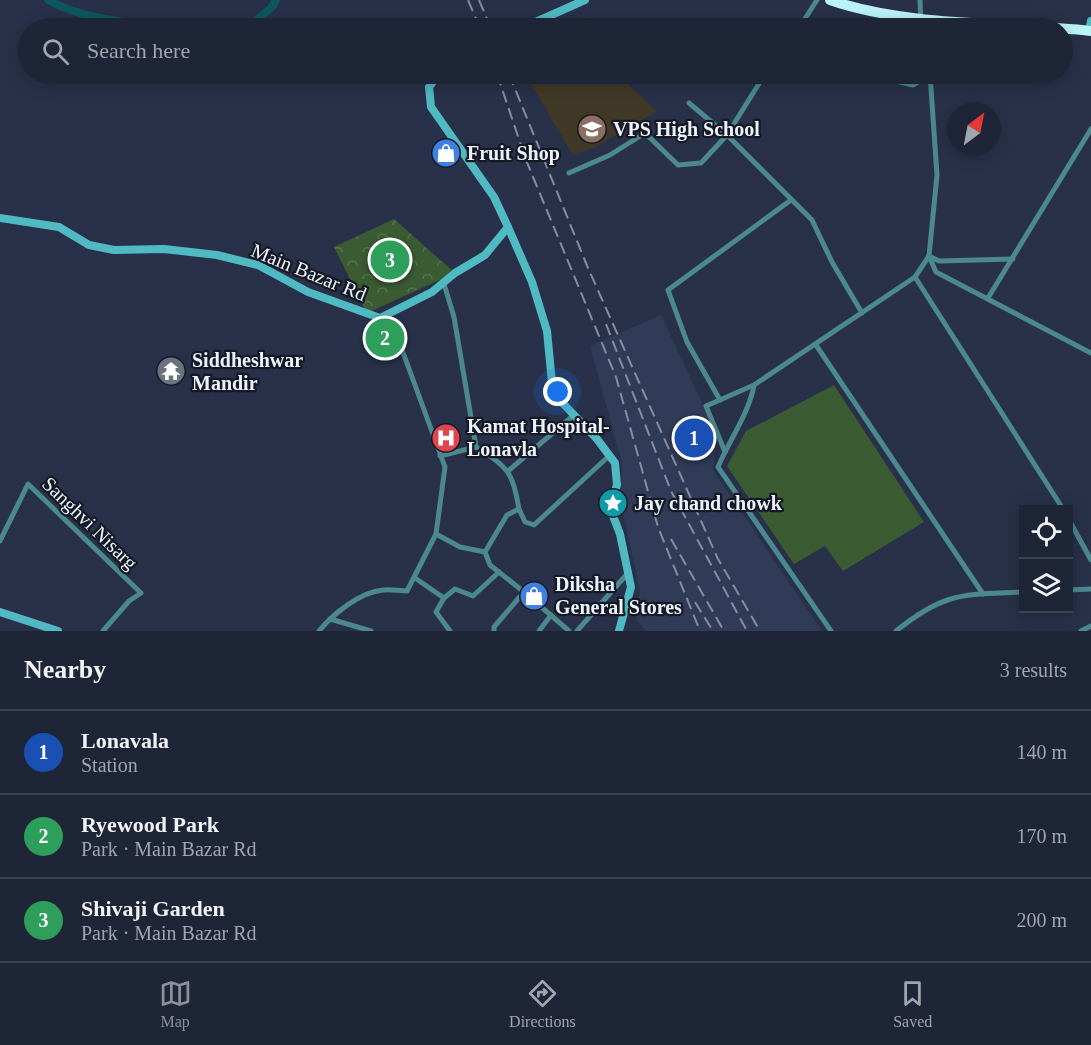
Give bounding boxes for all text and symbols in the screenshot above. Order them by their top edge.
search box [18,18,1073,84]
icon: search [39,35,72,68]
text: Search here [87,38,190,63]
north arrow [947,102,1001,156]
school or university icon: VPS High School [576,113,608,145]
place label: VPS High School [613,118,760,141]
shop icon: Fruit Shop [430,137,462,169]
place label: Fruit Shop [467,142,560,165]
pin: 3 [370,238,410,282]
street label: Main Bazar Rd [248,239,370,305]
pin: 2 [366,316,404,360]
place label: Siddheshwar Mandir [192,349,303,394]
temple icon: Siddheshwar Mandir [155,355,187,387]
your location [543,377,572,406]
place label: Kamat Hospital- Lonavla [467,415,610,460]
pin: 1 [674,416,714,460]
hospital icon: Kamat Hospital- Lonavla [430,422,462,454]
street label: Sanghvi Nisarg [37,472,142,575]
place icon: Jay chand chowk [597,487,629,519]
place label: Jay chand chowk [634,492,783,515]
map controls [1019,505,1073,613]
button: locate [1019,505,1073,559]
button: layers [1019,559,1073,613]
place label: Diksha General Stores [555,573,682,618]
shop icon: Diksha General Stores [518,580,550,612]
text: Nearby [24,655,106,684]
text: 3 results [1000,659,1067,681]
text: Lonavala [81,728,169,753]
text: 1 [39,741,49,763]
text: 140 m [1016,741,1067,763]
text: Station [81,754,138,776]
text: Ryewood Park [81,812,219,837]
text: 2 [39,825,49,847]
text: 170 m [1016,825,1067,847]
text: Park · Main Bazar Rd [81,838,257,860]
text: Shivaji Garden [81,896,225,921]
text: 3 [39,909,49,931]
text: 200 m [1016,909,1067,931]
text: Park · Main Bazar Rd [81,922,257,944]
tab: Map [159,977,192,1031]
tab: Directions [509,977,576,1031]
tab: Saved [893,977,932,1031]

